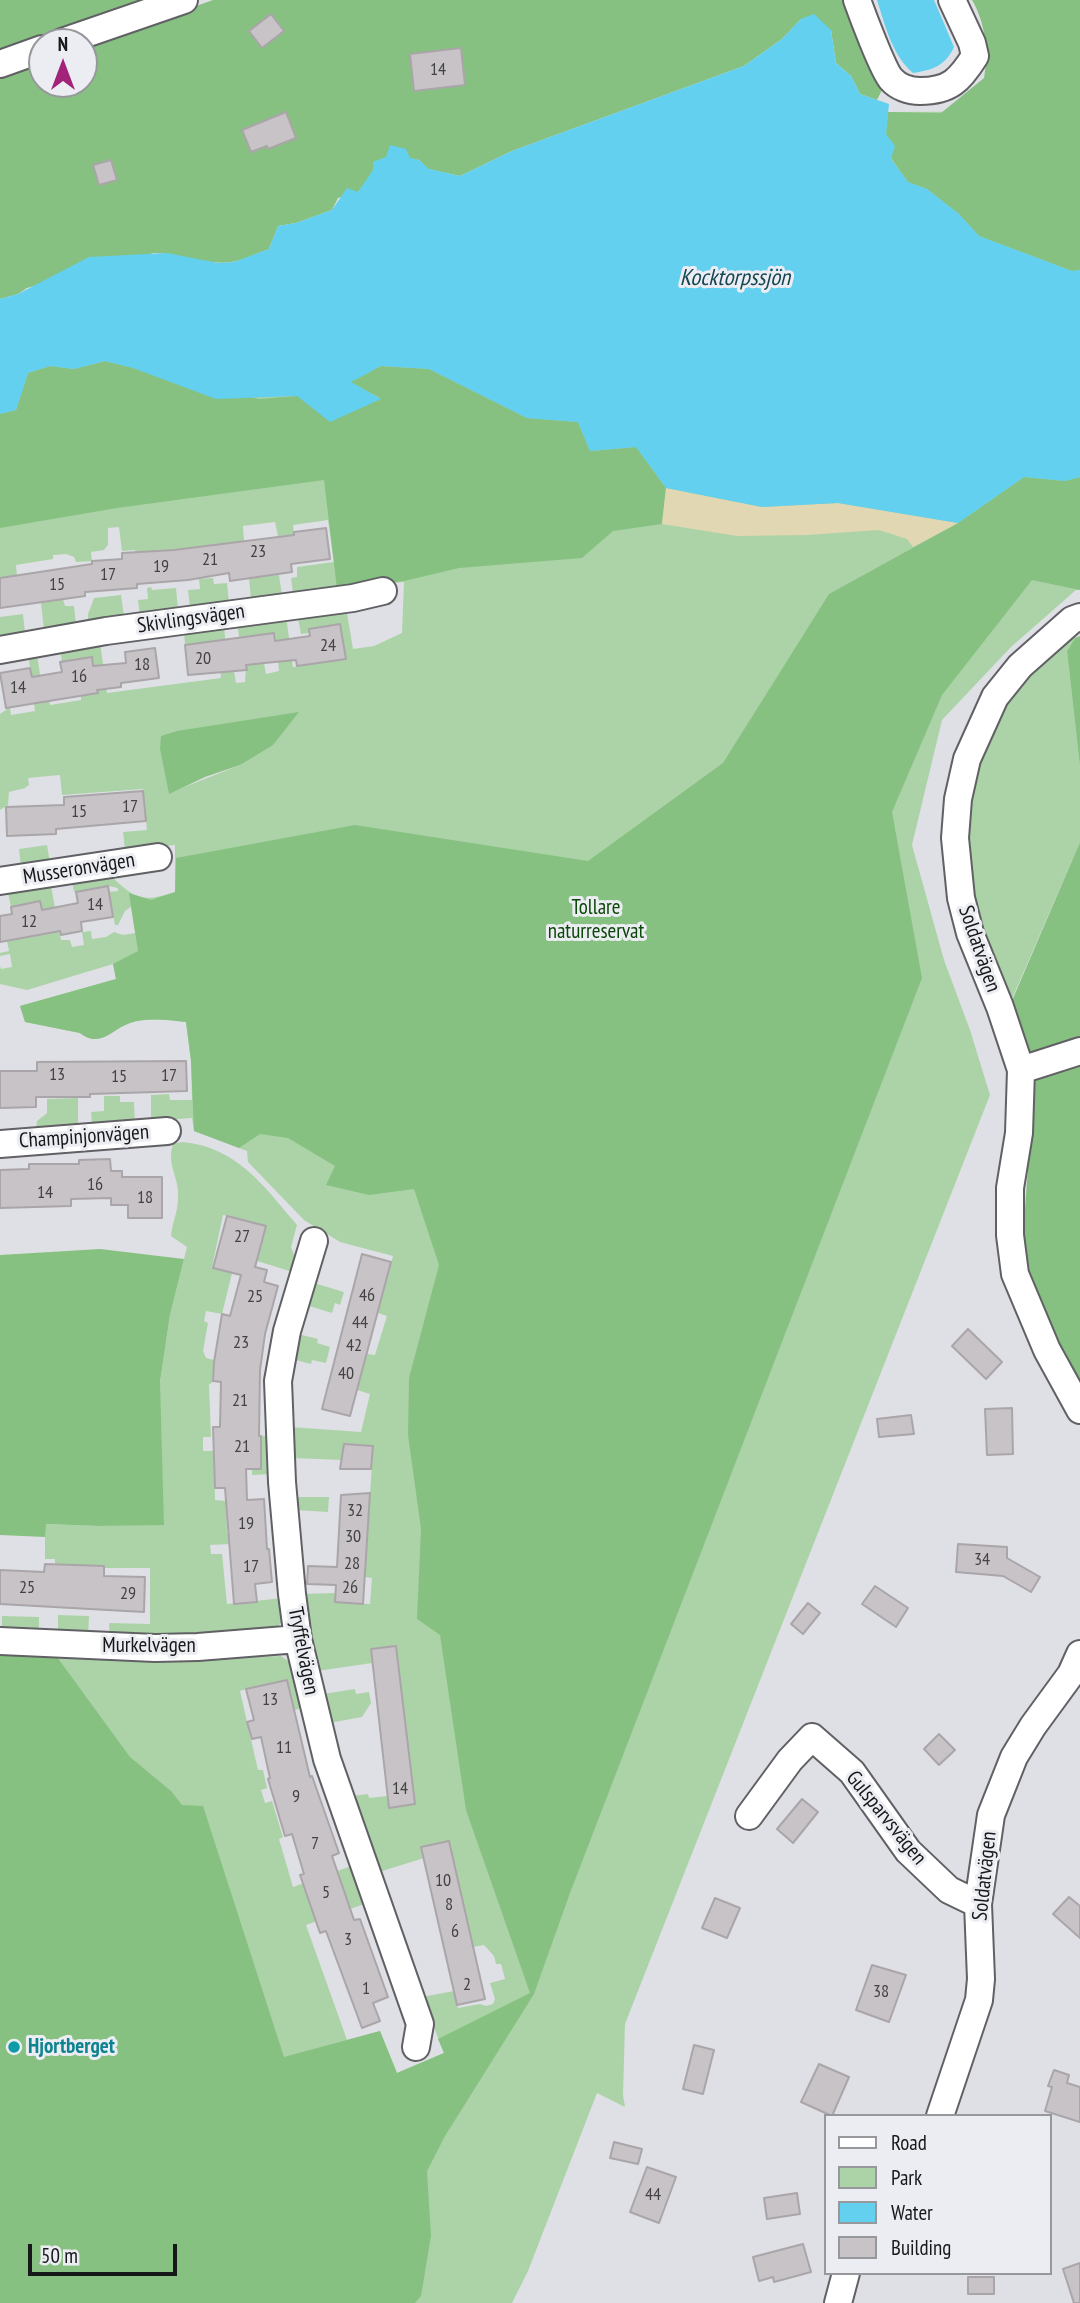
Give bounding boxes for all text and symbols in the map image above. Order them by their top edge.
north arrow [28,28,98,98]
text: N [58,32,68,56]
house number: 14 [430,59,446,81]
water label: Kocktorpssjön [680,264,790,292]
house number: 23 [250,541,266,563]
house number: 21 [202,549,218,571]
house number: 19 [153,556,169,578]
house number: 17 [100,564,116,586]
house number: 15 [49,574,65,596]
street label: Skivlingsvägen [136,599,246,639]
house number: 24 [320,635,336,657]
house number: 20 [195,648,211,670]
house number: 18 [134,654,150,676]
house number: 16 [71,666,87,688]
house number: 14 [10,677,26,699]
house number: 17 [122,796,138,818]
house number: 15 [71,801,87,823]
street label: Musseronvägen [21,848,137,890]
house number: 14 [87,894,103,916]
park label: Tollare naturreservat [548,895,644,945]
street label: Soldatvägen [952,903,1006,995]
house number: 12 [21,911,37,933]
house number: 13 [49,1064,65,1086]
house number: 17 [161,1065,177,1087]
house number: 15 [111,1066,127,1088]
street label: Champinjonvägen [18,1120,150,1154]
house number: 16 [87,1174,103,1196]
house number: 14 [37,1182,53,1204]
house number: 18 [137,1187,153,1209]
house number: 27 [234,1226,250,1248]
house number: 46 [359,1285,375,1307]
house number: 25 [247,1286,263,1308]
house number: 44 [352,1312,368,1334]
house number: 23 [233,1332,249,1354]
house number: 42 [346,1335,362,1357]
house number: 40 [338,1363,354,1385]
house number: 21 [232,1390,248,1412]
house number: 21 [234,1436,250,1458]
house number: 32 [347,1500,363,1522]
house number: 19 [238,1513,254,1535]
house number: 30 [345,1526,361,1548]
house number: 34 [974,1549,990,1571]
house number: 28 [344,1553,360,1575]
house number: 17 [243,1556,259,1578]
house number: 25 [19,1577,35,1599]
house number: 26 [342,1577,358,1599]
house number: 29 [120,1583,136,1605]
street label: Tryffelvägen [282,1605,324,1697]
street label: Murkelvägen [102,1633,196,1659]
house number: 13 [262,1689,278,1711]
house number: 11 [276,1737,292,1759]
street label: Gulsparvsvägen [840,1766,932,1870]
house number: 14 [392,1778,408,1800]
house number: 9 [292,1786,300,1808]
street label: Soldatvägen [968,1830,1002,1922]
house number: 7 [311,1833,319,1855]
house number: 10 [435,1870,451,1892]
house number: 5 [322,1882,330,1904]
house number: 8 [445,1894,453,1916]
house number: 6 [451,1921,459,1943]
house number: 3 [344,1929,352,1951]
house number: 2 [463,1974,471,1996]
house number: 1 [362,1978,370,2000]
house number: 38 [873,1981,889,2003]
place label: Hjortberget [28,2034,115,2060]
marker: Hjortberget [6,2039,22,2055]
legend [824,2114,1052,2275]
text: Road [891,2129,927,2156]
text: Park [891,2164,922,2191]
house number: 44 [645,2184,661,2206]
text: Water [891,2199,933,2226]
scale bar [32,2230,180,2274]
text: Building [891,2234,951,2261]
text: 50 m [41,2242,78,2269]

